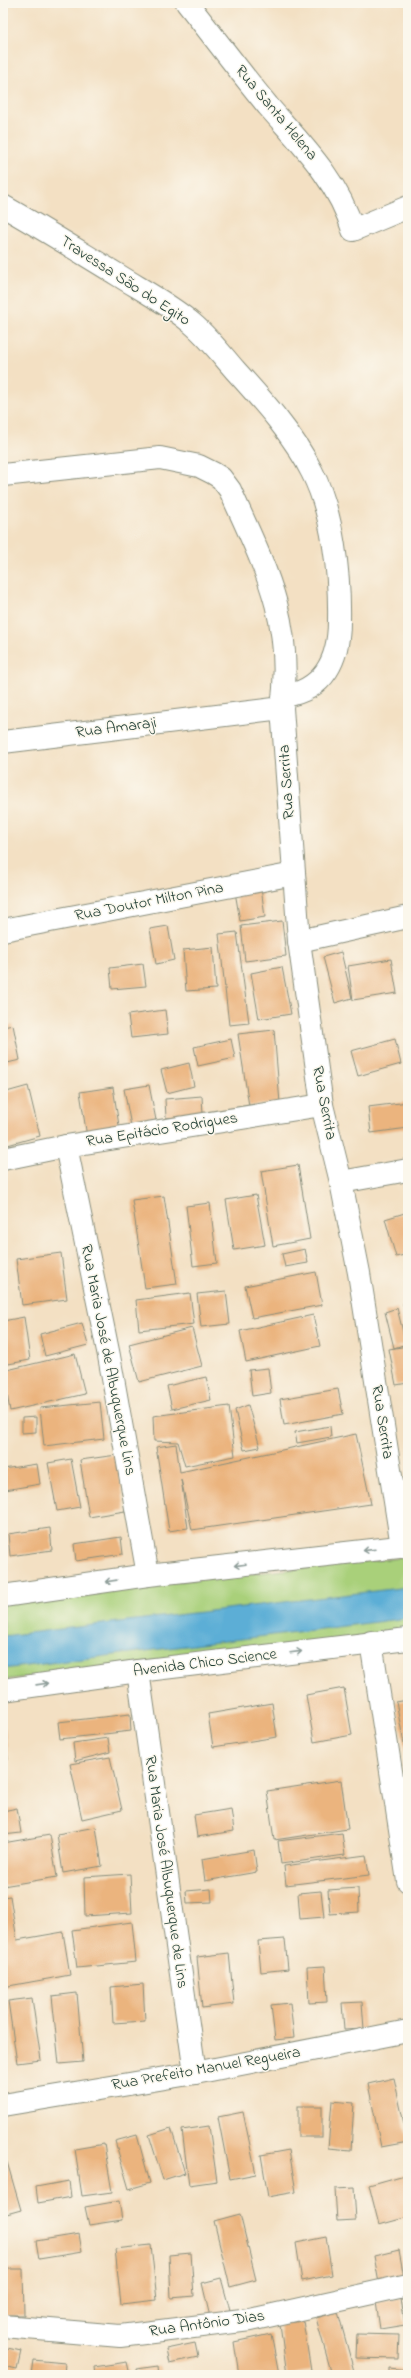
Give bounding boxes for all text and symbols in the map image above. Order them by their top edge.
street label: Rua Santa Helena [229,60,323,166]
street label: Travessa São do Egito [55,230,195,332]
street label: Rua Amaraji [74,711,158,745]
street label: Rua Serrita [272,744,302,820]
street label: Rua Doutor Milton Pina [73,876,225,928]
street label: Rua Serrita [305,1064,343,1142]
street label: Rua Epitácio Rodrigues [84,1106,240,1154]
street label: Rua Maria José de Albuquerque Lins [74,1242,142,1478]
street label: Rua Serrita [364,1383,400,1461]
one-way arrow [363,1546,376,1554]
one-way arrow [234,1561,247,1569]
one-way arrow [105,1577,118,1585]
street label: Avenida Chico Science [132,1642,279,1684]
one-way arrow [289,1648,302,1656]
one-way arrow [35,1680,48,1688]
street label: Rua Maria José Albuquerque de Lins [138,1754,194,1990]
street label: Rua Prefeito Manuel Regueira [110,2041,302,2097]
street label: Rua Antônio Dias [148,2304,266,2344]

